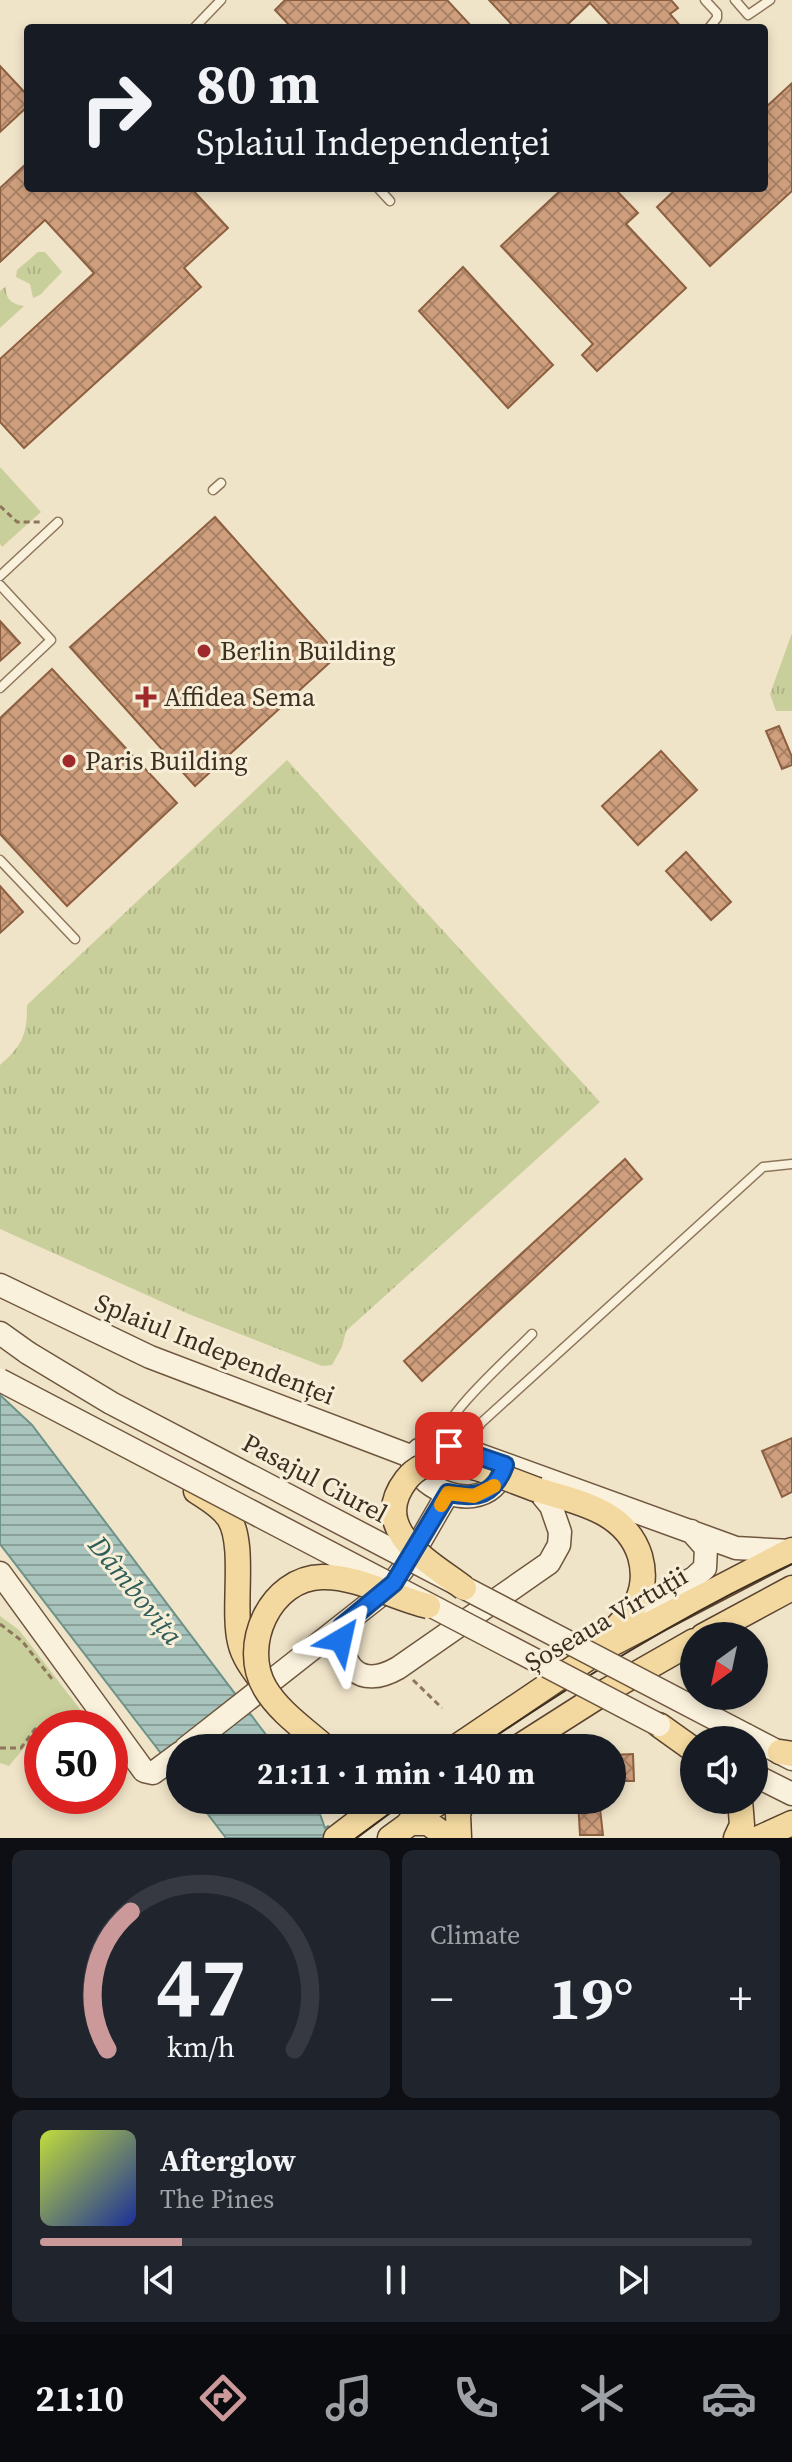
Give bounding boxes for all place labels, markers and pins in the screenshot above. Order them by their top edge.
place label: Berlin Building [220,633,396,669]
marker: Berlin Building [195,642,213,660]
place label: Affidea Sema [164,679,316,715]
marker: Affidea Sema [135,686,157,708]
place label: Paris Building [85,743,248,779]
marker: Paris Building [60,752,78,770]
pin [415,1412,483,1480]

